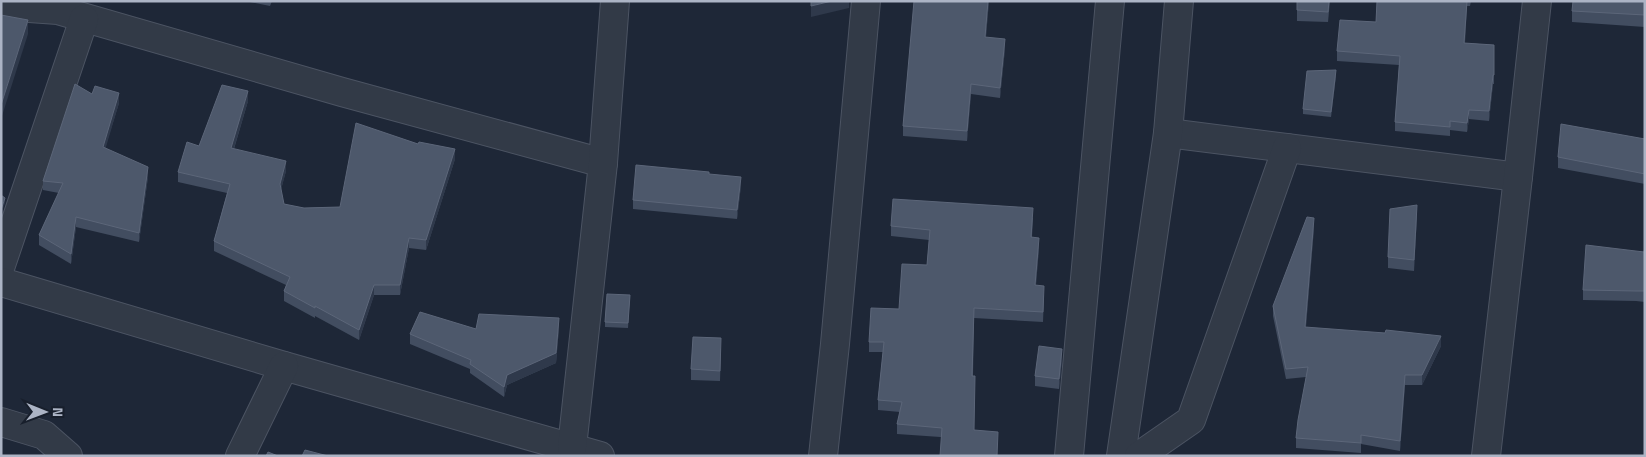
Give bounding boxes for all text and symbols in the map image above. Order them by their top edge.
north arrow [20,387,70,437]
text: N [48,407,69,417]

